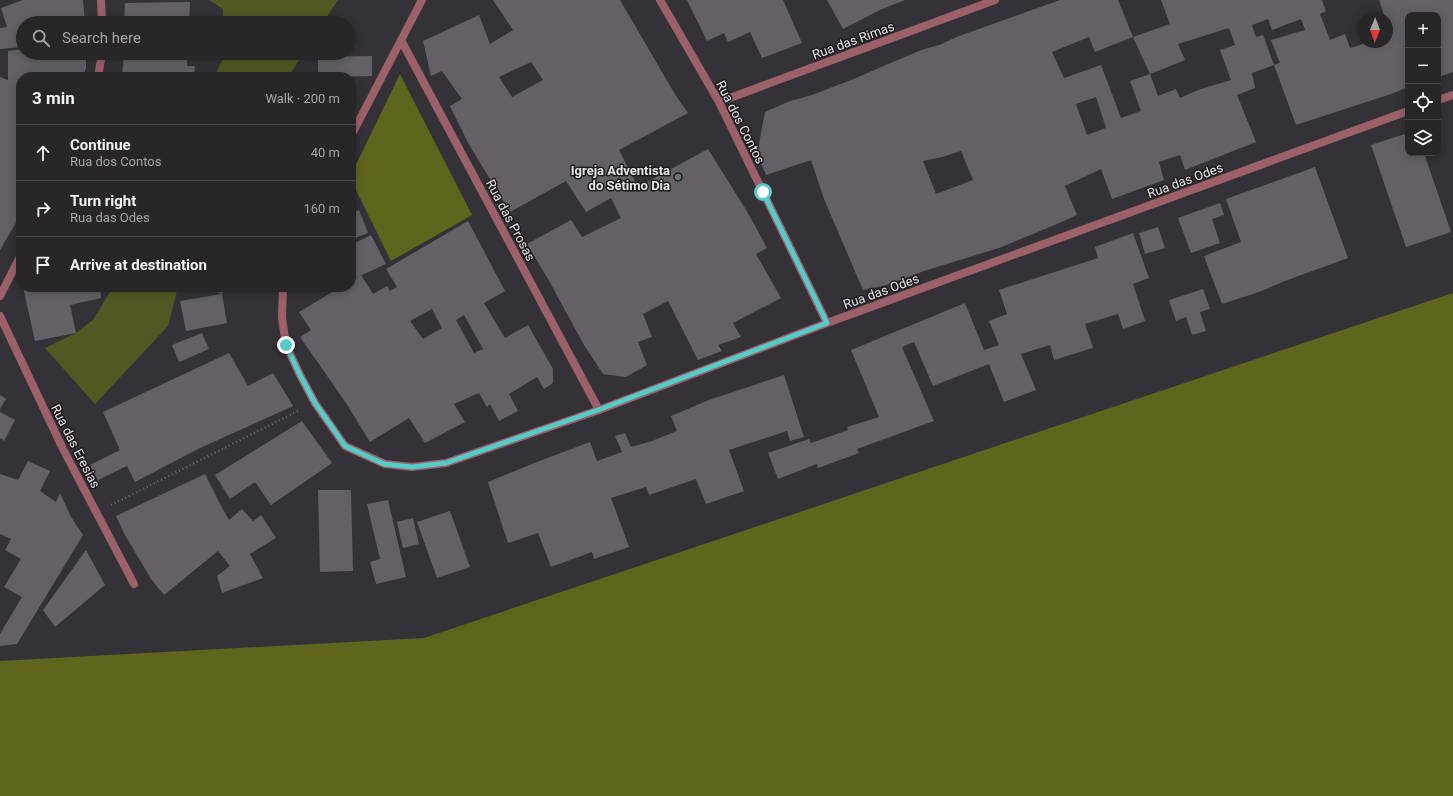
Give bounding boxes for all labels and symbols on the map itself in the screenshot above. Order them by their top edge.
north arrow [1357,12,1393,48]
street label: Rua das Rimas [810,19,896,62]
street label: Rua dos Contos [713,78,768,167]
street label: Rua das Odes [1145,160,1225,201]
place label: Igreja Adventista do Sétimo Dia [571,163,670,193]
marker: Igreja Adventista do Sétimo Dia [673,172,683,182]
street label: Rua das Prosas [483,177,538,264]
route start [754,183,772,201]
street label: Rua das Odes [841,271,921,312]
route end [277,336,295,354]
street label: Rua das Eresias [48,402,103,491]

